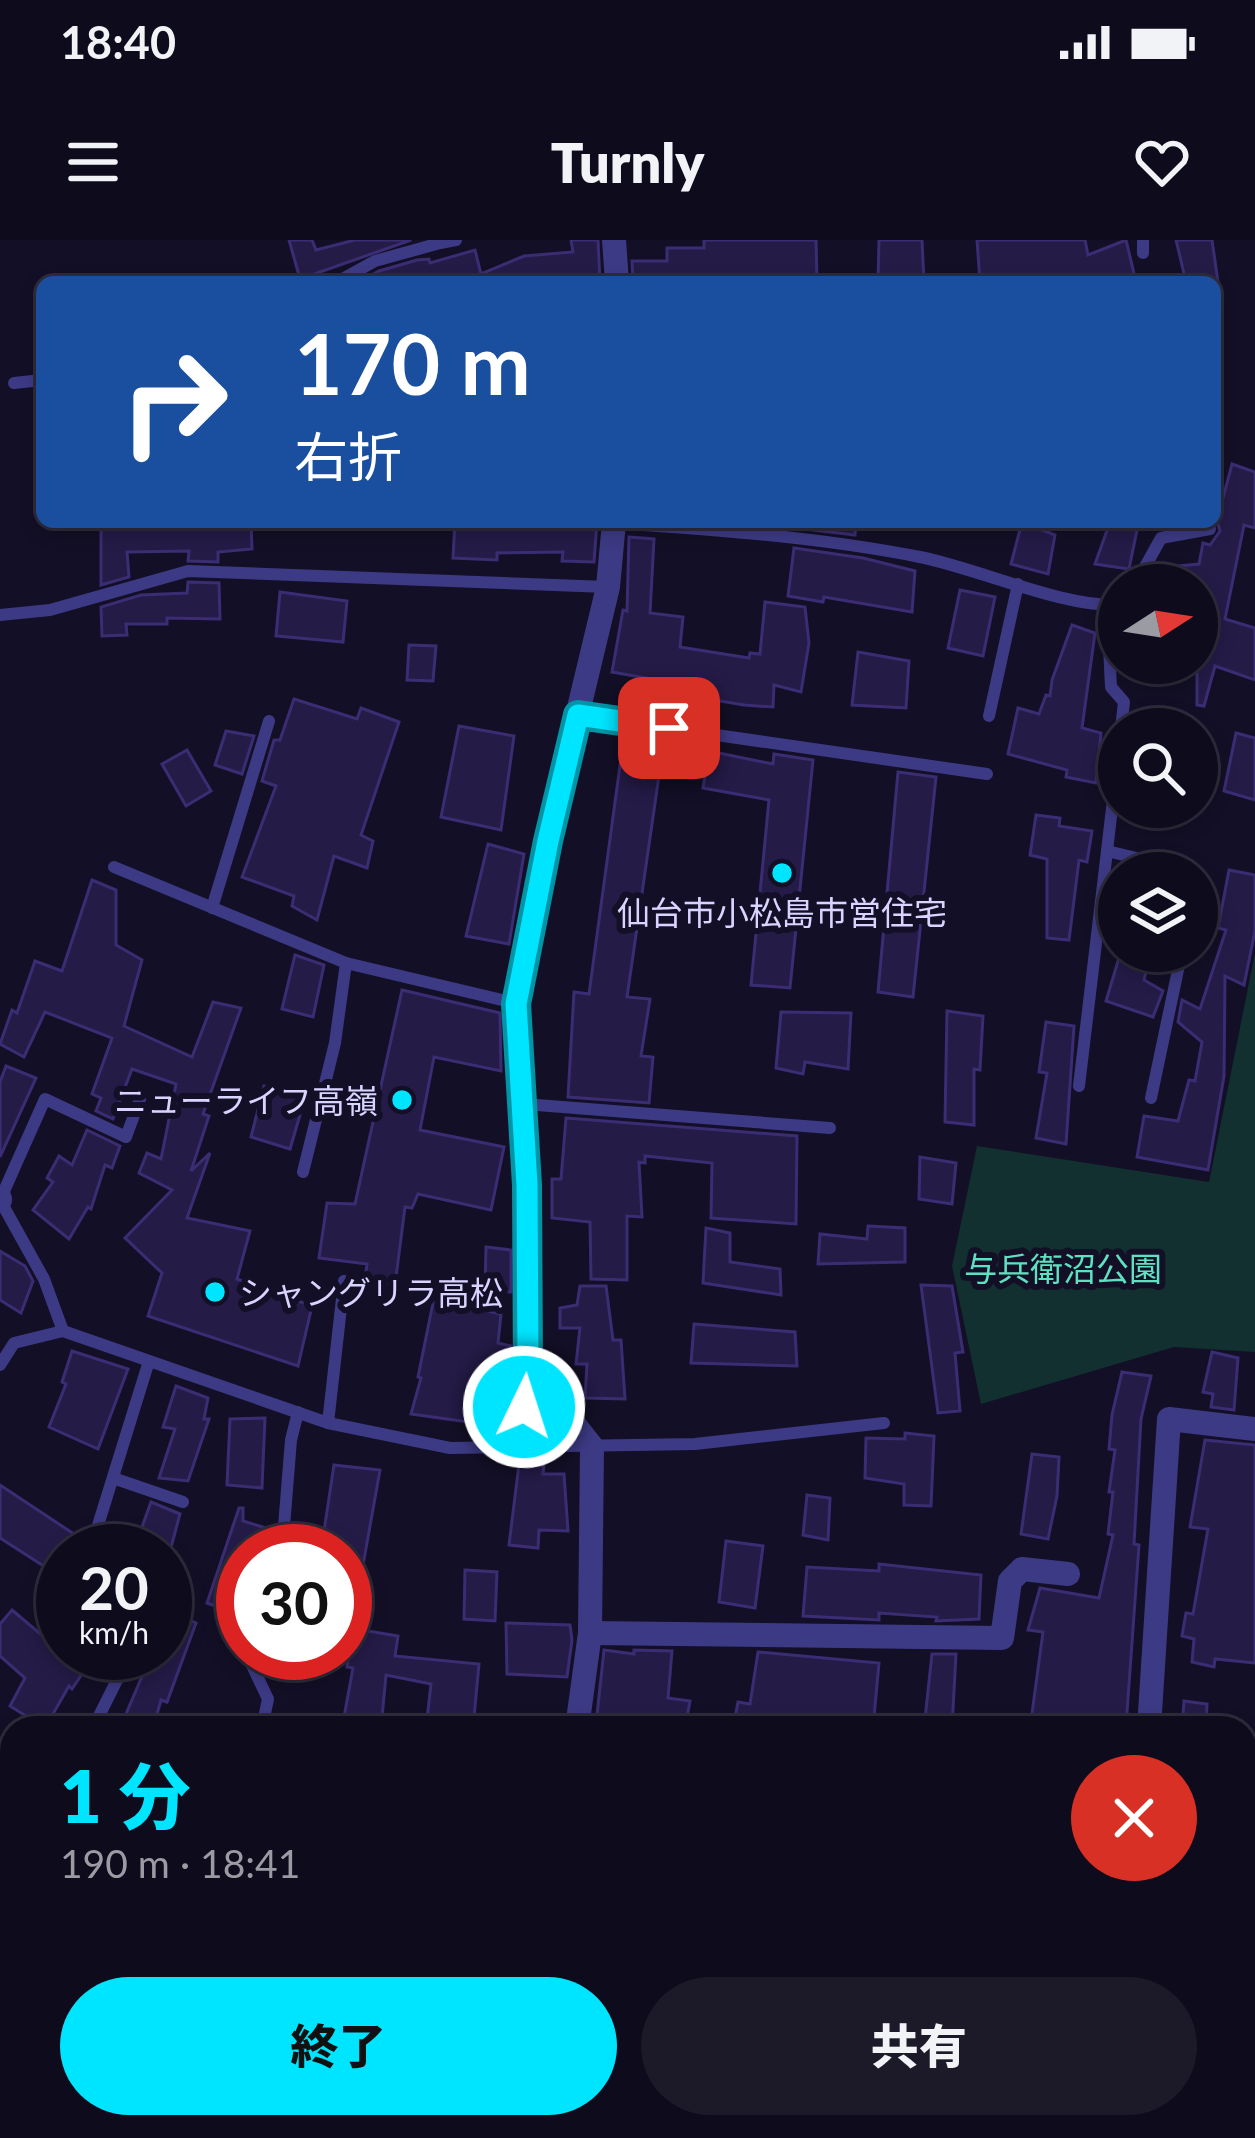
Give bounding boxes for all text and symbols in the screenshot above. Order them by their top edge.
text: 18:40 [60,15,176,69]
icon: menu [60,129,126,195]
icon: heart [1129,129,1195,195]
text: Turnly [551,130,704,195]
text: 170 m [294,312,531,413]
icon: right [96,324,252,480]
text: 右折 [294,424,402,489]
north arrow [1098,564,1218,684]
map controls [1098,564,1218,972]
pin [618,677,720,779]
icon: arrive [636,695,702,761]
button: search [1098,708,1218,828]
button: layers [1098,852,1218,972]
marker: 仙台市小松島市営住宅 [769,860,795,886]
place label: 仙台市小松島市営住宅 [617,892,947,932]
place label: ニューライフ高嶺 [114,1080,378,1120]
marker: ニューライフ高嶺 [389,1087,415,1113]
park label: 与兵衛沼公園 [964,1248,1162,1288]
place label: シャングリラ高松 [239,1272,503,1312]
marker: シャングリラ高松 [202,1279,228,1305]
position arrow [461,1344,587,1470]
speed limit sign: 30 [216,1524,372,1680]
text: 20 [79,1551,149,1623]
text: km/h [79,1614,149,1650]
text: 1 分 [60,1752,190,1838]
button: close [1071,1755,1197,1881]
text: 190 m · 18:41 [60,1840,300,1886]
button: 終了 [60,1977,617,2115]
button: 共有 [641,1977,1197,2115]

